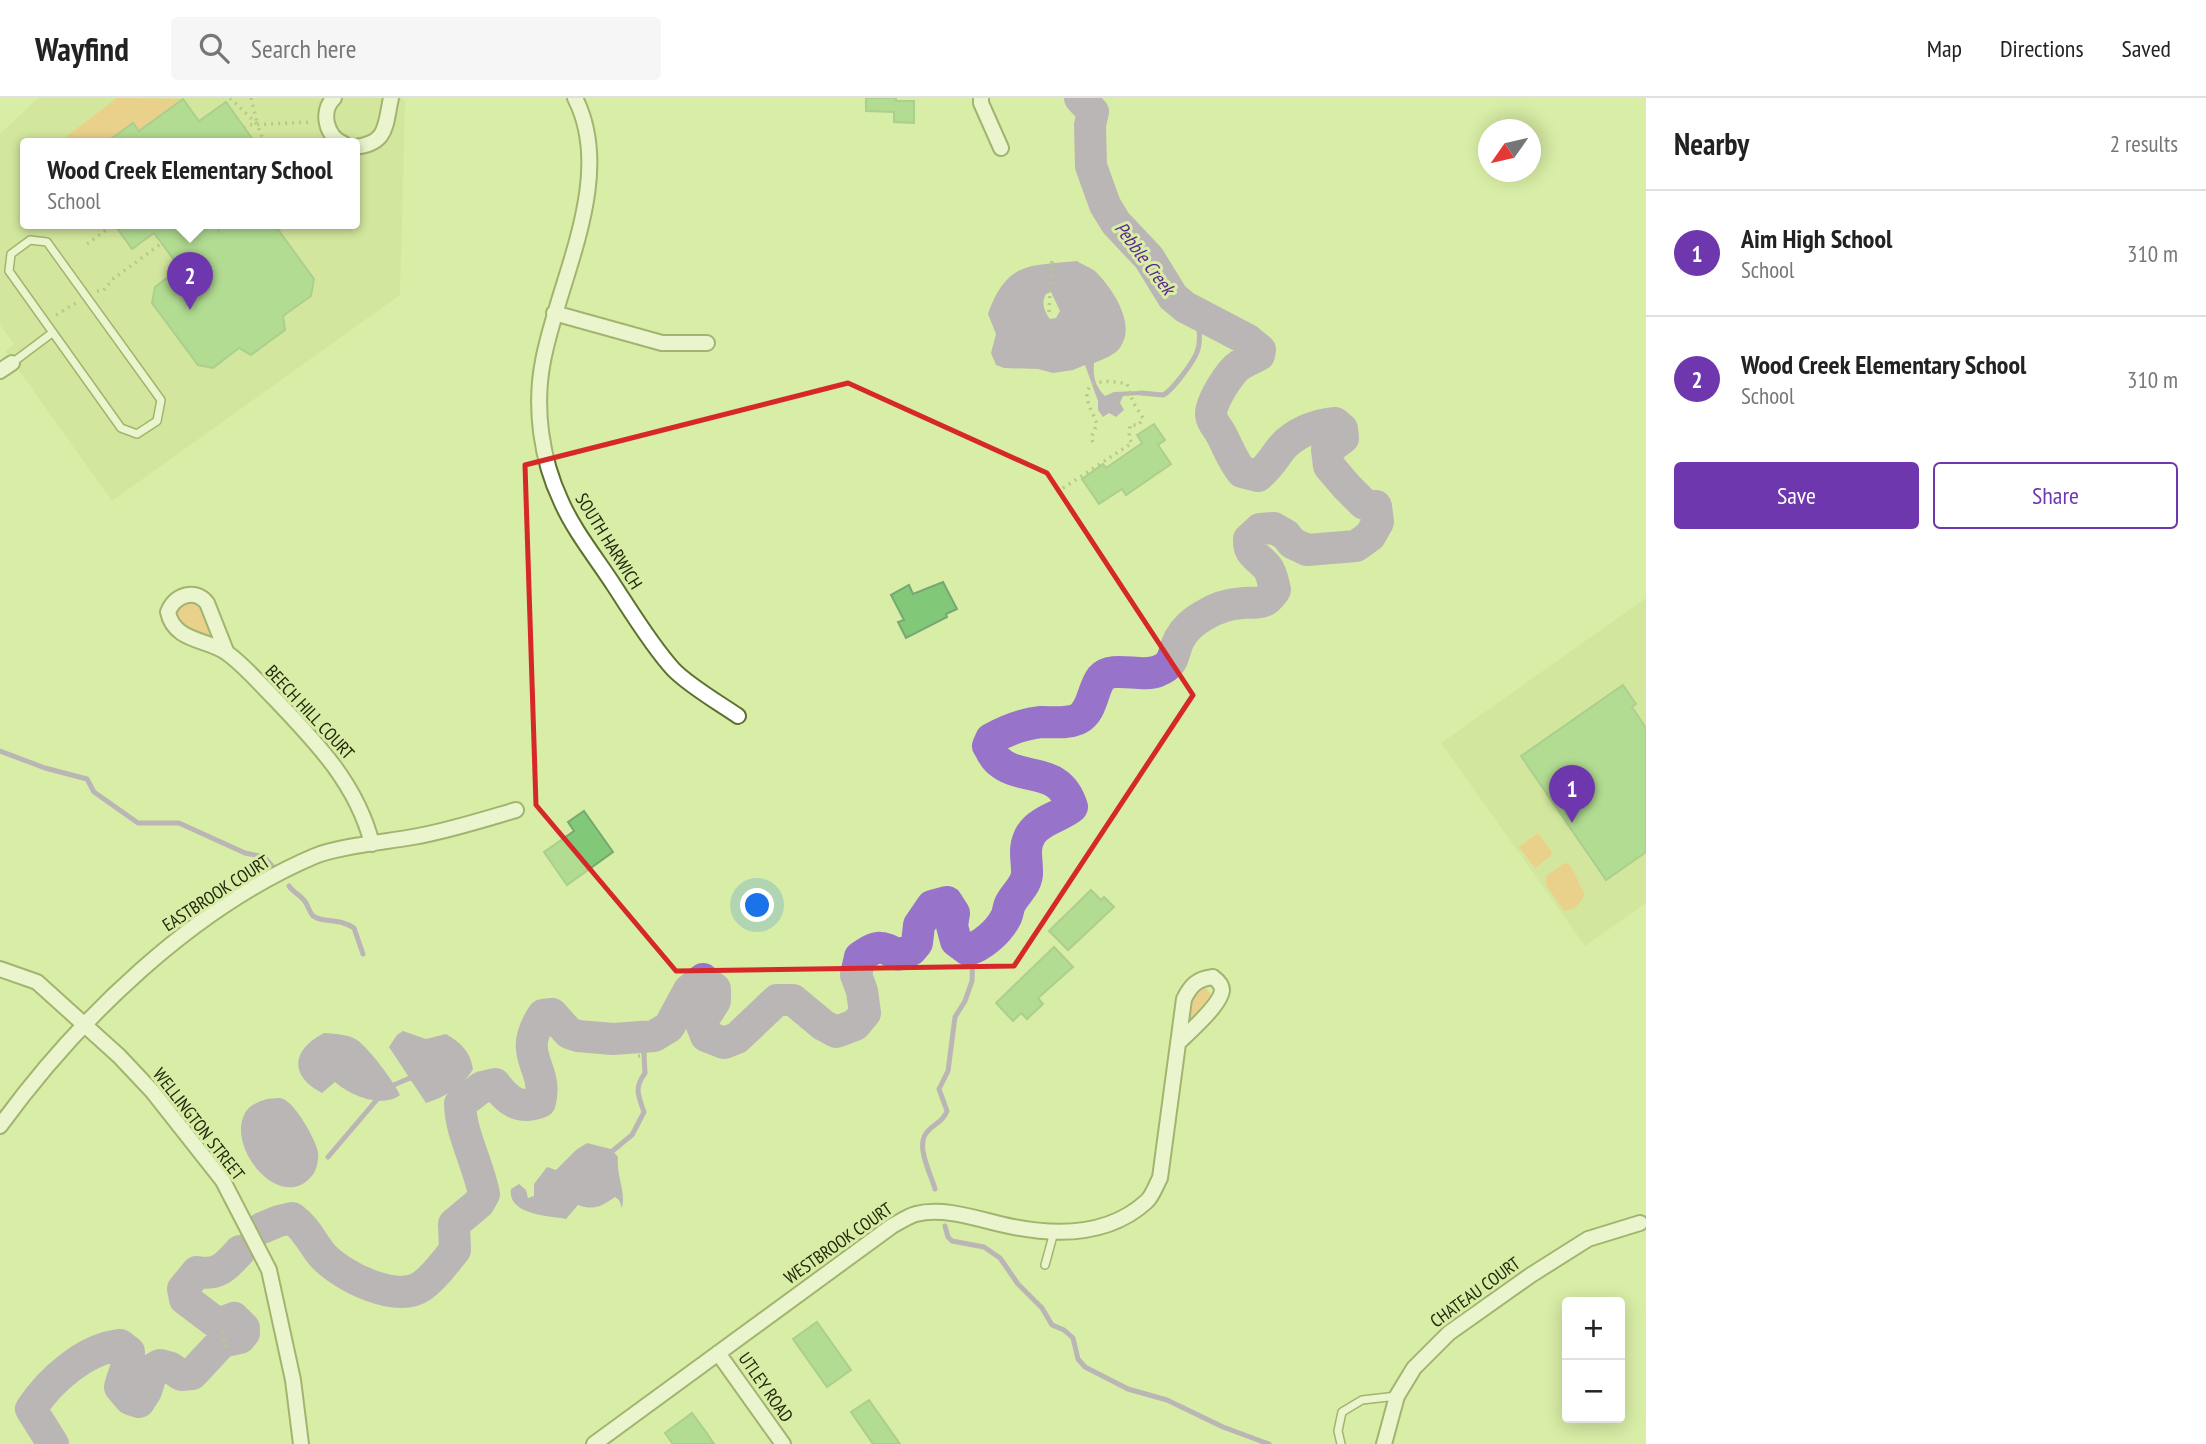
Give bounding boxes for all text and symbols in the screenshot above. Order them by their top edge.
search box [171,17,661,80]
text: Wayfind [35,27,129,70]
icon: search [195,29,233,67]
text: Search here [251,32,356,65]
text: Map [1927,33,1962,64]
text: Directions [2000,33,2084,64]
text: Saved [2122,33,2171,64]
north arrow [1478,119,1541,182]
text: Nearby [1674,124,1749,163]
text: 2 results [2110,129,2178,158]
popup [20,138,360,229]
text: Wood Creek Elementary School [47,153,333,186]
text: School [47,186,101,215]
water label: Pebble Creek [1110,217,1182,301]
text: Aim High School [1741,222,1892,255]
text: 1 [1692,239,1703,268]
text: 310 m [2127,239,2178,268]
pin: 2 [167,252,213,310]
text: School [1741,255,1794,284]
text: Wood Creek Elementary School [1741,348,2026,381]
text: 2 [1692,365,1703,394]
text: 310 m [2127,365,2178,394]
text: School [1741,381,1794,410]
button: Save [1674,462,1919,529]
button: Share [1933,462,2178,529]
street label: SOUTH HARWICH [570,489,648,593]
street label: BEECH HILL COURT [260,660,360,764]
pin: 1 [1549,765,1595,823]
street label: EASTBROOK COURT [158,850,274,936]
your location [740,888,774,922]
street label: WELLINGTON STREET [148,1063,250,1185]
street label: WESTBROOK COURT [779,1197,897,1289]
street label: CHATEAU COURT [1425,1252,1525,1332]
map controls [1562,1297,1625,1423]
button: + [1562,1297,1625,1360]
street label: UTLEY ROAD [734,1348,798,1426]
button: − [1562,1360,1625,1423]

